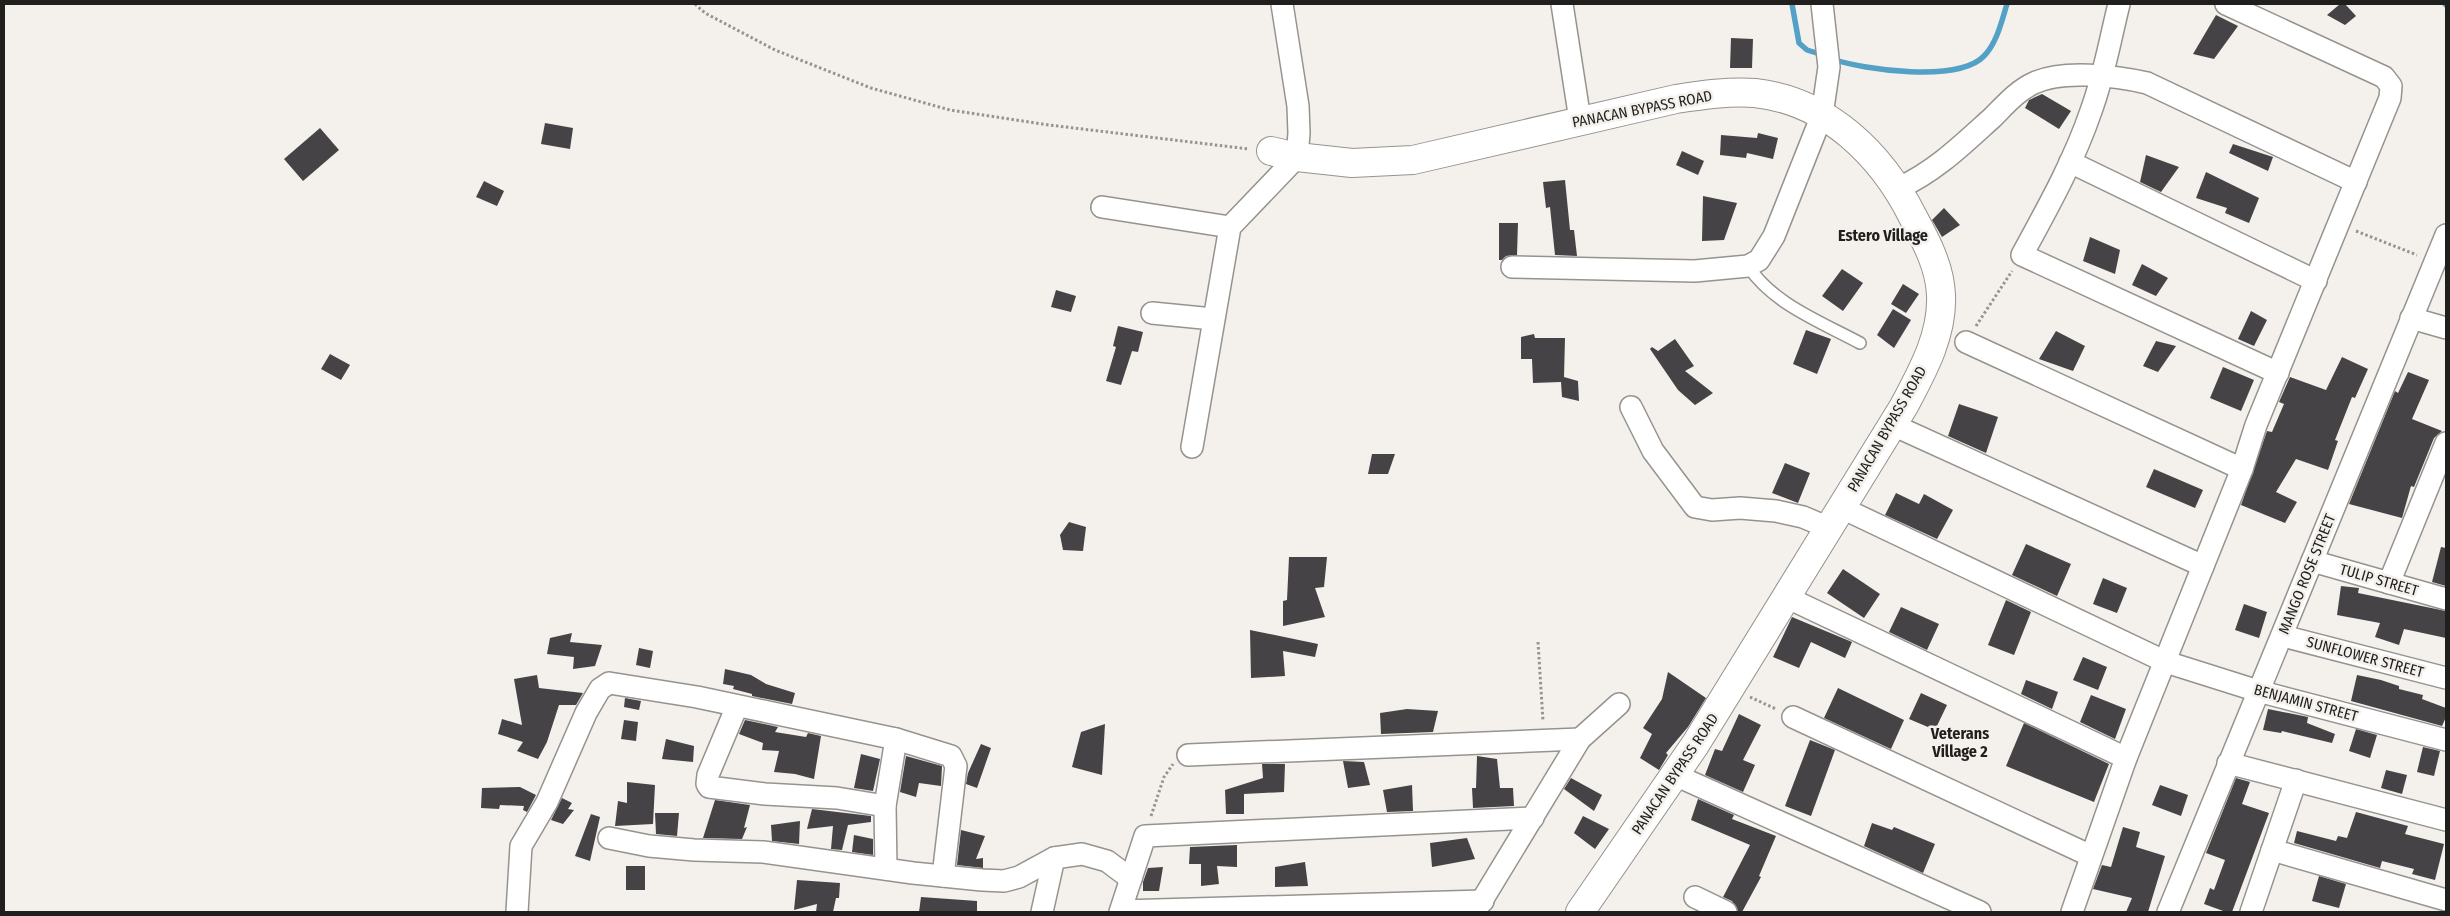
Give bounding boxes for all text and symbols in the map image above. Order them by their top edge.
street label: PANACAN BYPASS ROAD [1571,87,1713,131]
district label: Estero Village [1838,226,1928,245]
street label: PANACAN BYPASS ROAD [1844,363,1930,495]
street label: MANGO ROSE STREET [2275,511,2339,637]
street label: TULIP STREET [2338,560,2420,600]
street label: SUNFLOWER STREET [2304,633,2426,681]
street label: BENJAMIN STREET [2252,680,2360,726]
street label: PANACAN BYPASS ROAD [1628,710,1722,838]
district label: Veterans Village 2 [1930,724,1989,761]

